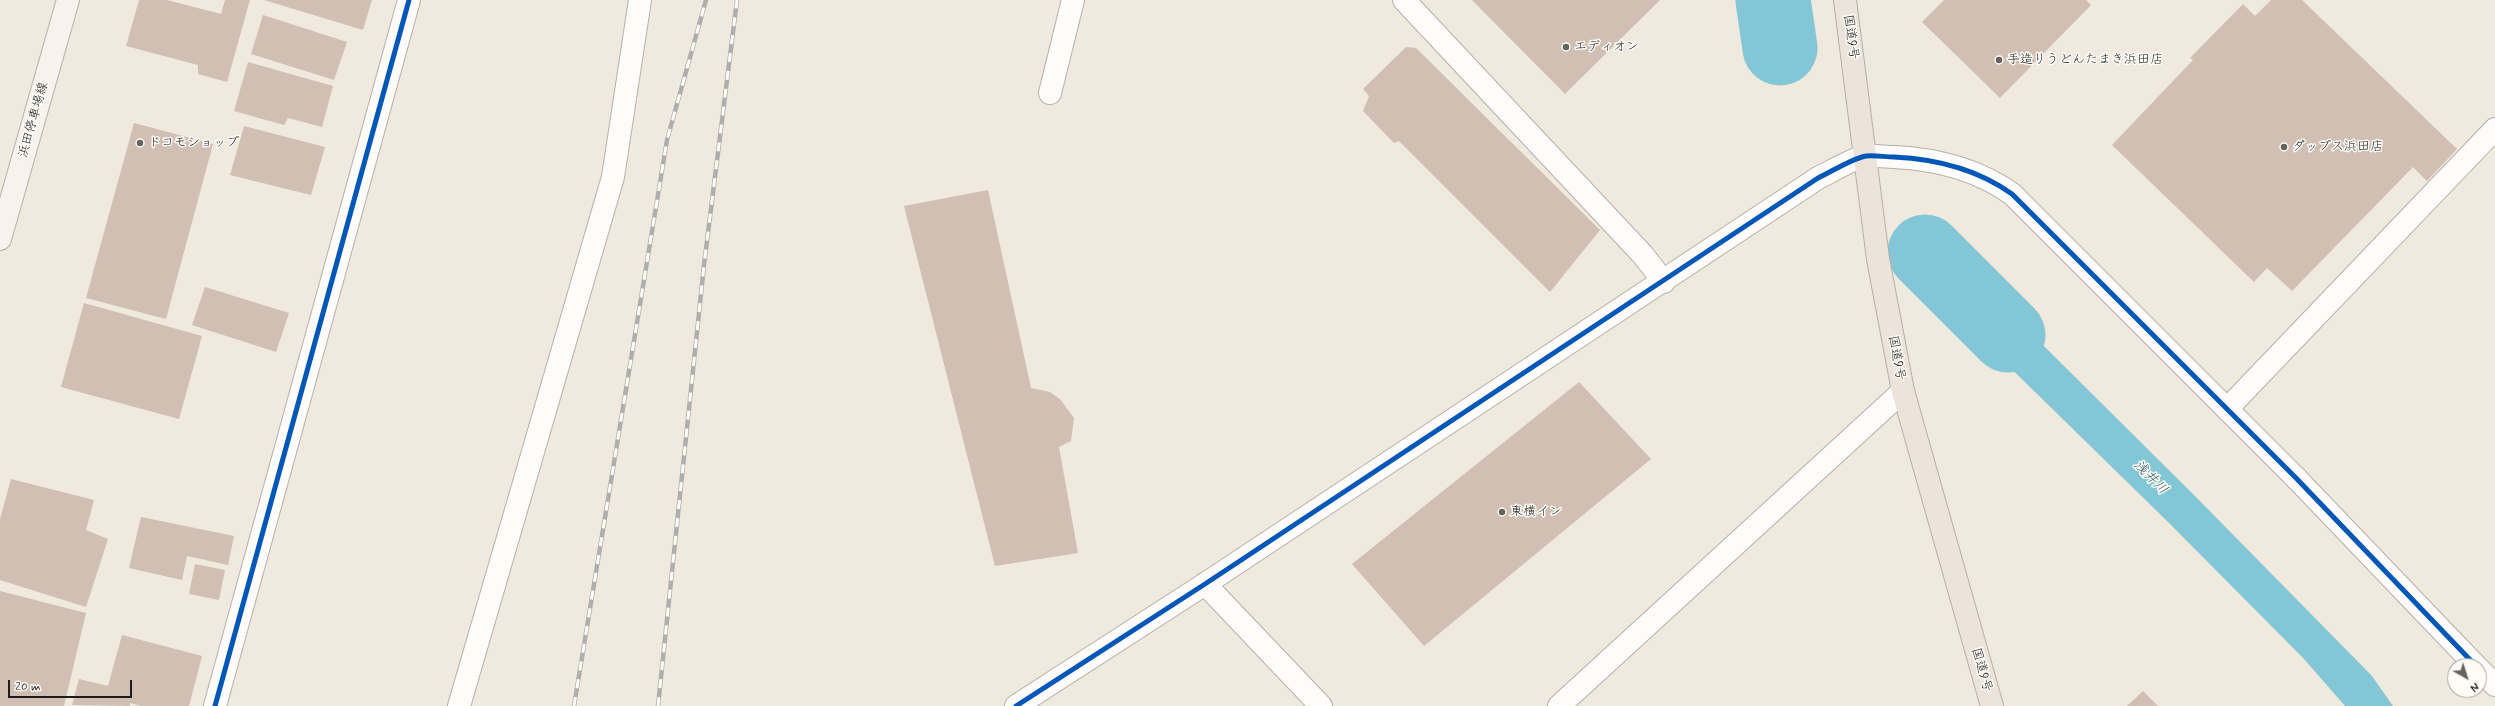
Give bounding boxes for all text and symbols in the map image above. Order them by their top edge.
street label: 国道9号 [1839,13,1861,61]
place label: エディオン [1574,39,1639,55]
marker: エディオン [1561,42,1571,52]
place label: 手造りうどんたまき浜田店 [2007,52,2163,68]
marker: 手造りうどんたまき浜田店 [1994,55,2004,65]
street label: 浜田停車場線 [16,80,52,160]
place label: ドコモショップ [148,135,239,151]
marker: ドコモショップ [135,138,145,148]
place label: ダップス浜田店 [2292,139,2383,155]
marker: ダップス浜田店 [2279,142,2289,152]
street label: 国道9号 [1884,334,1908,382]
water label: 浅井川 [2129,457,2171,499]
place label: 東横イン [1510,504,1562,520]
marker: 東横イン [1497,507,1507,517]
street label: 国道9号 [1967,646,1995,694]
north arrow [2447,658,2487,698]
scale bar [10,672,134,698]
text: 20 m [15,679,41,695]
text: N [2467,679,2481,694]

